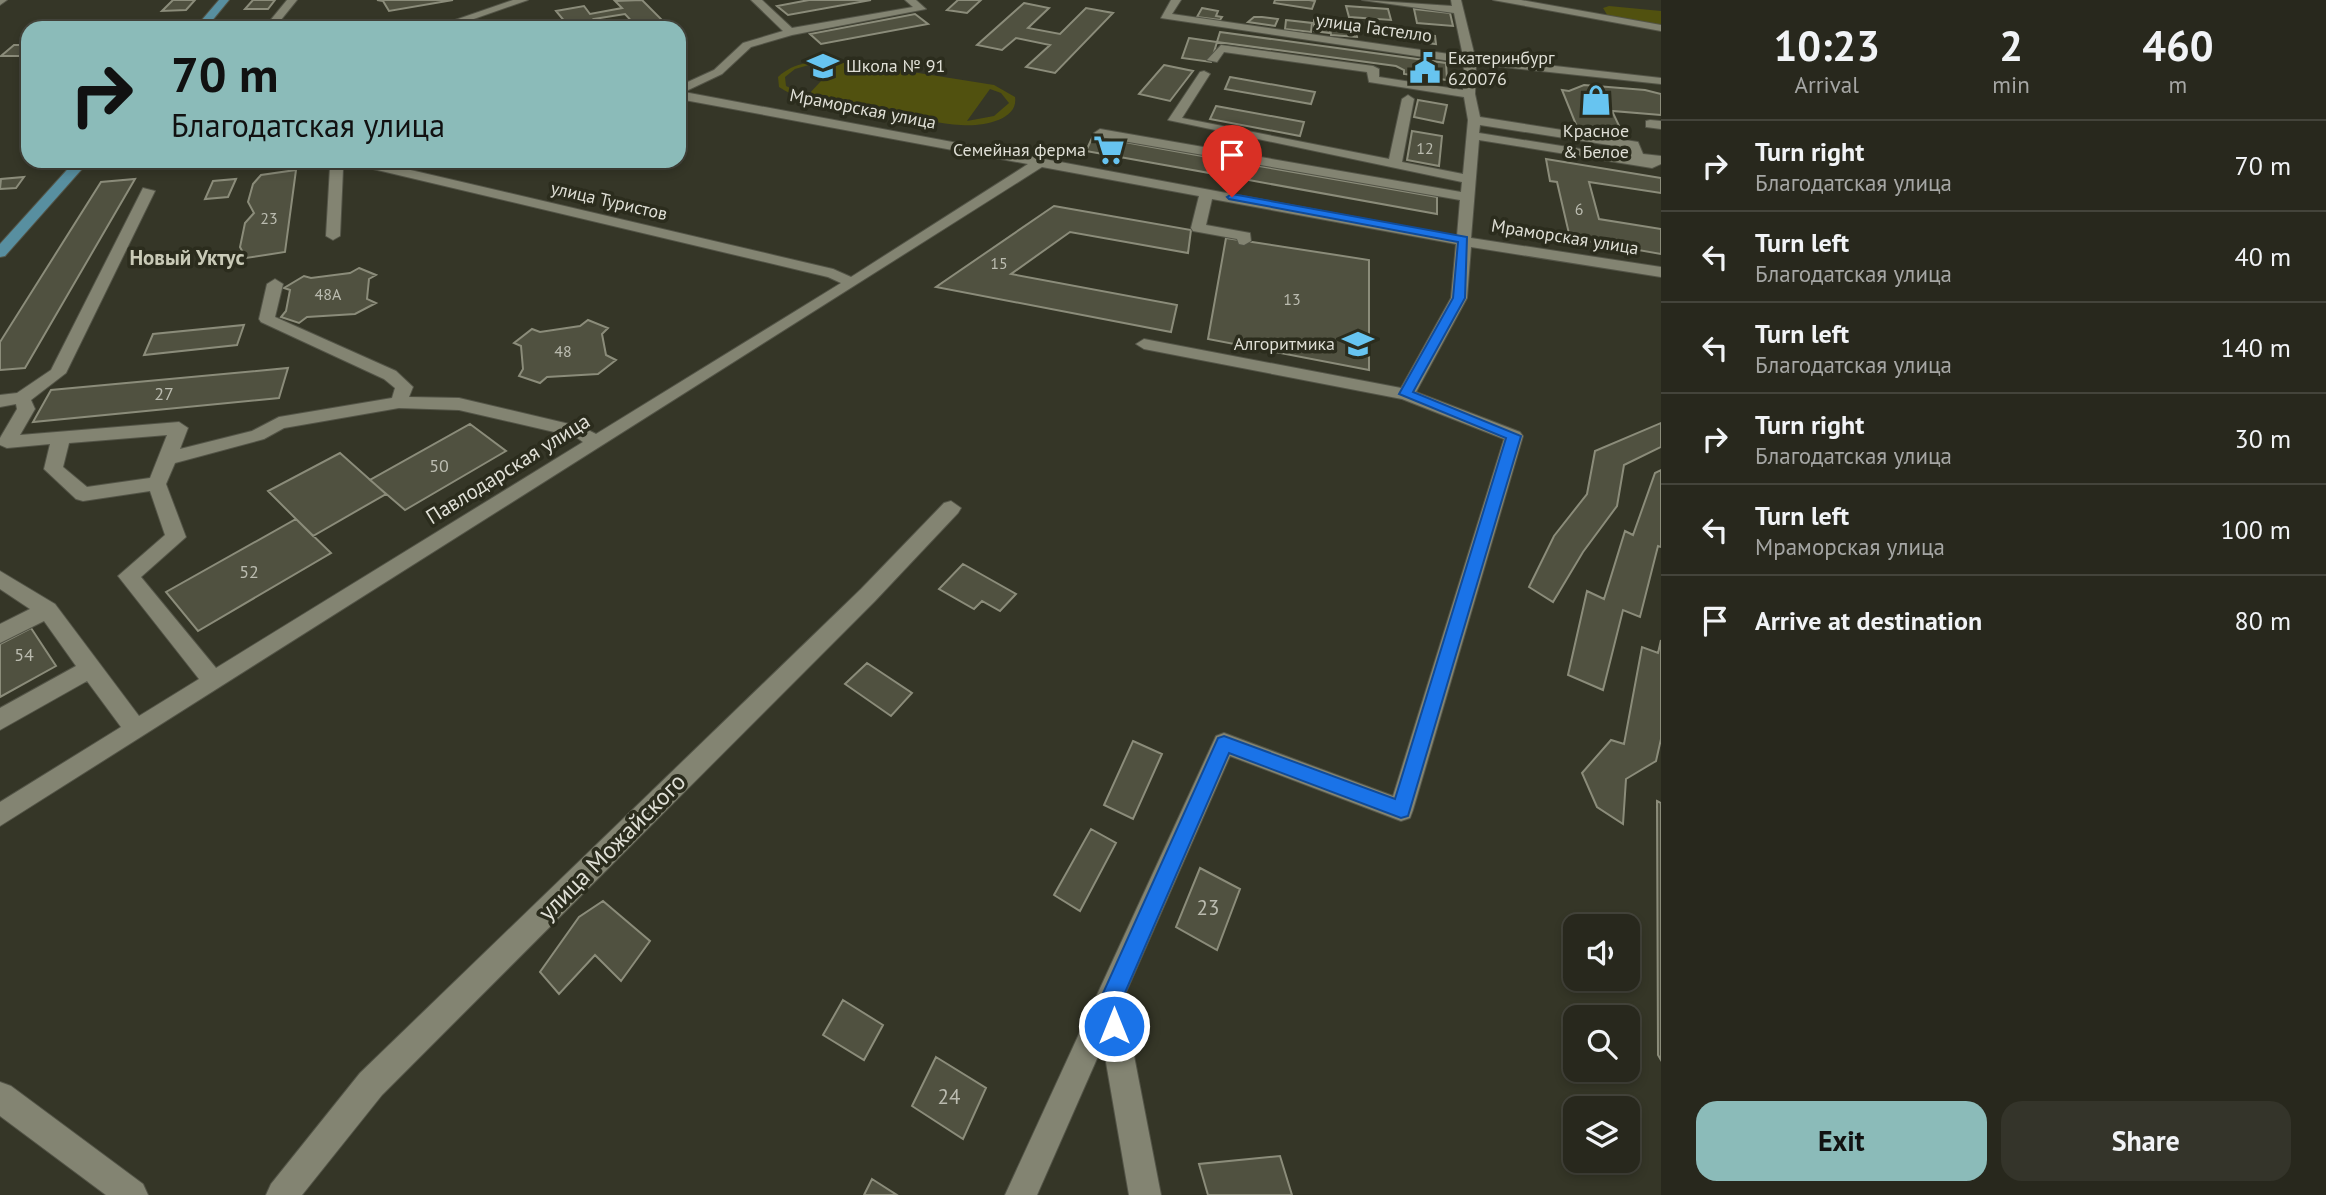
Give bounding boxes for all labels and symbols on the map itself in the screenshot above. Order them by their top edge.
street label: улица Гастелло [1315,8,1433,47]
place label: Екатеринбург 620076 [1448,46,1555,90]
school or university icon: Школа № 91 [806,49,840,83]
public building icon: Екатеринбург 620076 [1408,51,1442,85]
place label: Школа № 91 [846,54,945,77]
street label: Мраморская улица [788,83,938,134]
shop icon: Красное & Белое [1579,83,1613,117]
place label: Красное & Белое [1563,119,1629,163]
pin [1202,125,1262,197]
supermarket icon: Семейная ферма [1092,133,1126,167]
place label: Семейная ферма [953,138,1086,161]
house number: 12 [1416,138,1434,158]
street label: улица Туристов [549,176,670,225]
house number: 6 [1575,199,1583,219]
house number: 23 [260,208,278,228]
street label: Мраморская улица [1490,214,1640,259]
district label: Новый Уктус [129,244,245,271]
house number: 15 [990,253,1008,273]
house number: 48А [315,284,342,304]
house number: 13 [1283,289,1301,309]
school or university icon: Алгоритмика [1341,327,1375,361]
place label: Алгоритмика [1234,332,1335,355]
house number: 48 [554,341,572,361]
house number: 27 [154,382,174,405]
street label: Павлодарская улица [421,407,595,530]
house number: 50 [429,454,449,477]
house number: 52 [239,560,259,583]
house number: 54 [14,643,34,666]
street label: улица Можайского [531,766,692,927]
house number: 23 [1197,894,1219,921]
position arrow [1077,989,1151,1063]
house number: 24 [938,1083,960,1110]

